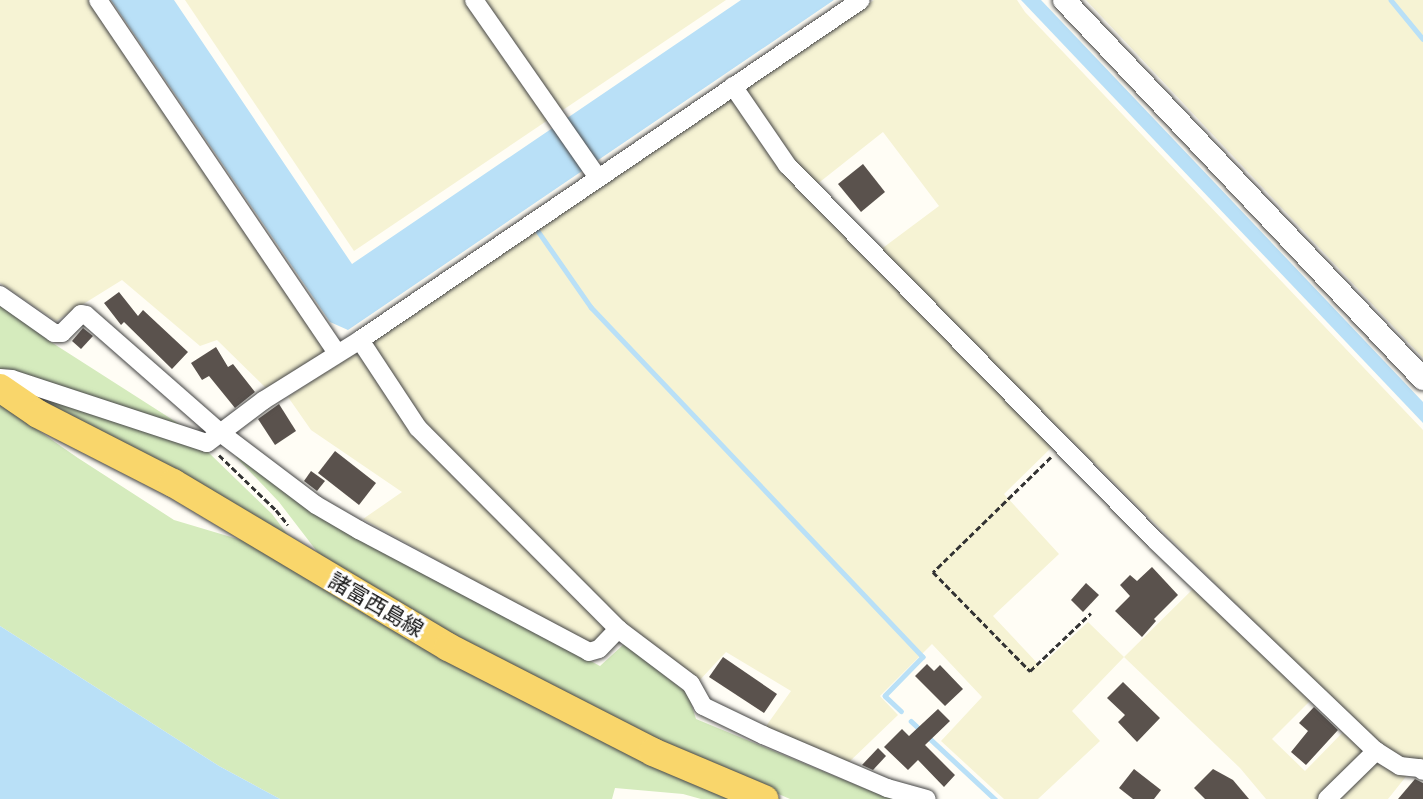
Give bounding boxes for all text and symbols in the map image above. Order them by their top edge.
street label: 諸富西島線 [324,568,428,642]

